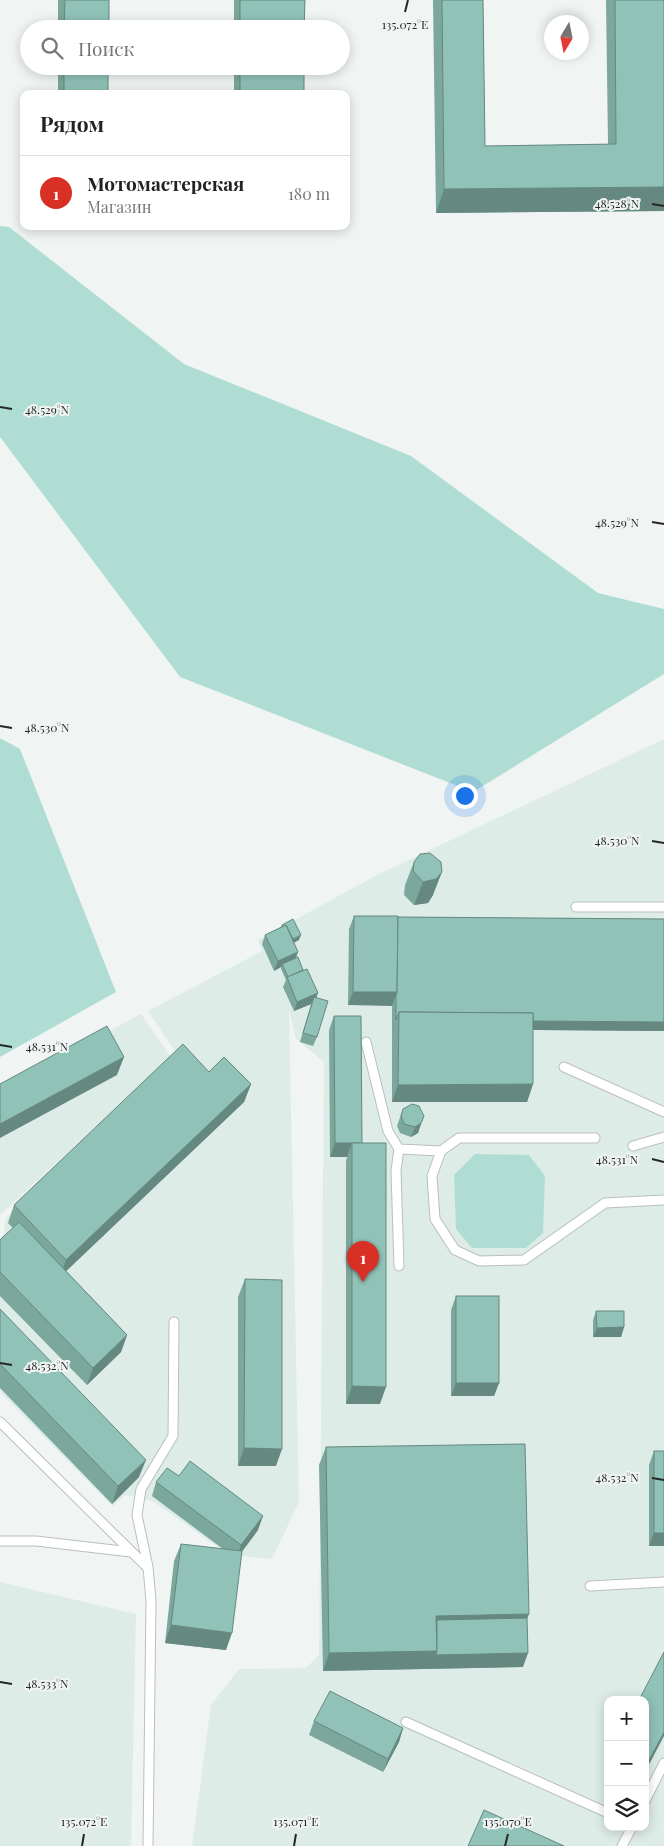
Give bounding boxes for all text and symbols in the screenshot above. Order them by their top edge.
north arrow [544,15,589,60]
text: 135.072°E [382,16,428,32]
search box [20,20,350,75]
icon: search [38,34,66,62]
text: Поиск [78,35,134,61]
text: Рядом [40,109,104,137]
text: Мотомастерская [87,170,244,196]
text: 1 [53,183,59,204]
text: 180 m [288,183,330,204]
text: 48.528°N [595,195,640,211]
text: Магазин [87,196,152,217]
text: 48.529°N [25,401,70,417]
text: 48.529°N [595,514,640,530]
text: 48.530°N [25,719,70,735]
your location [452,783,478,809]
text: 48.530°N [595,832,640,848]
text: 48.531°N [26,1038,69,1054]
text: 48.531°N [596,1151,639,1167]
pin: 1 [347,1241,379,1282]
text: 48.532°N [25,1357,69,1373]
text: 48.532°N [595,1469,639,1485]
text: 48.533°N [25,1675,69,1691]
map controls [604,1696,649,1831]
button: + [604,1696,649,1741]
button: − [604,1741,649,1786]
button: layers [604,1786,649,1831]
text: 135.072°E [61,1813,107,1829]
text: 135.071°E [273,1813,319,1829]
text: 135.070°E [484,1813,532,1829]

